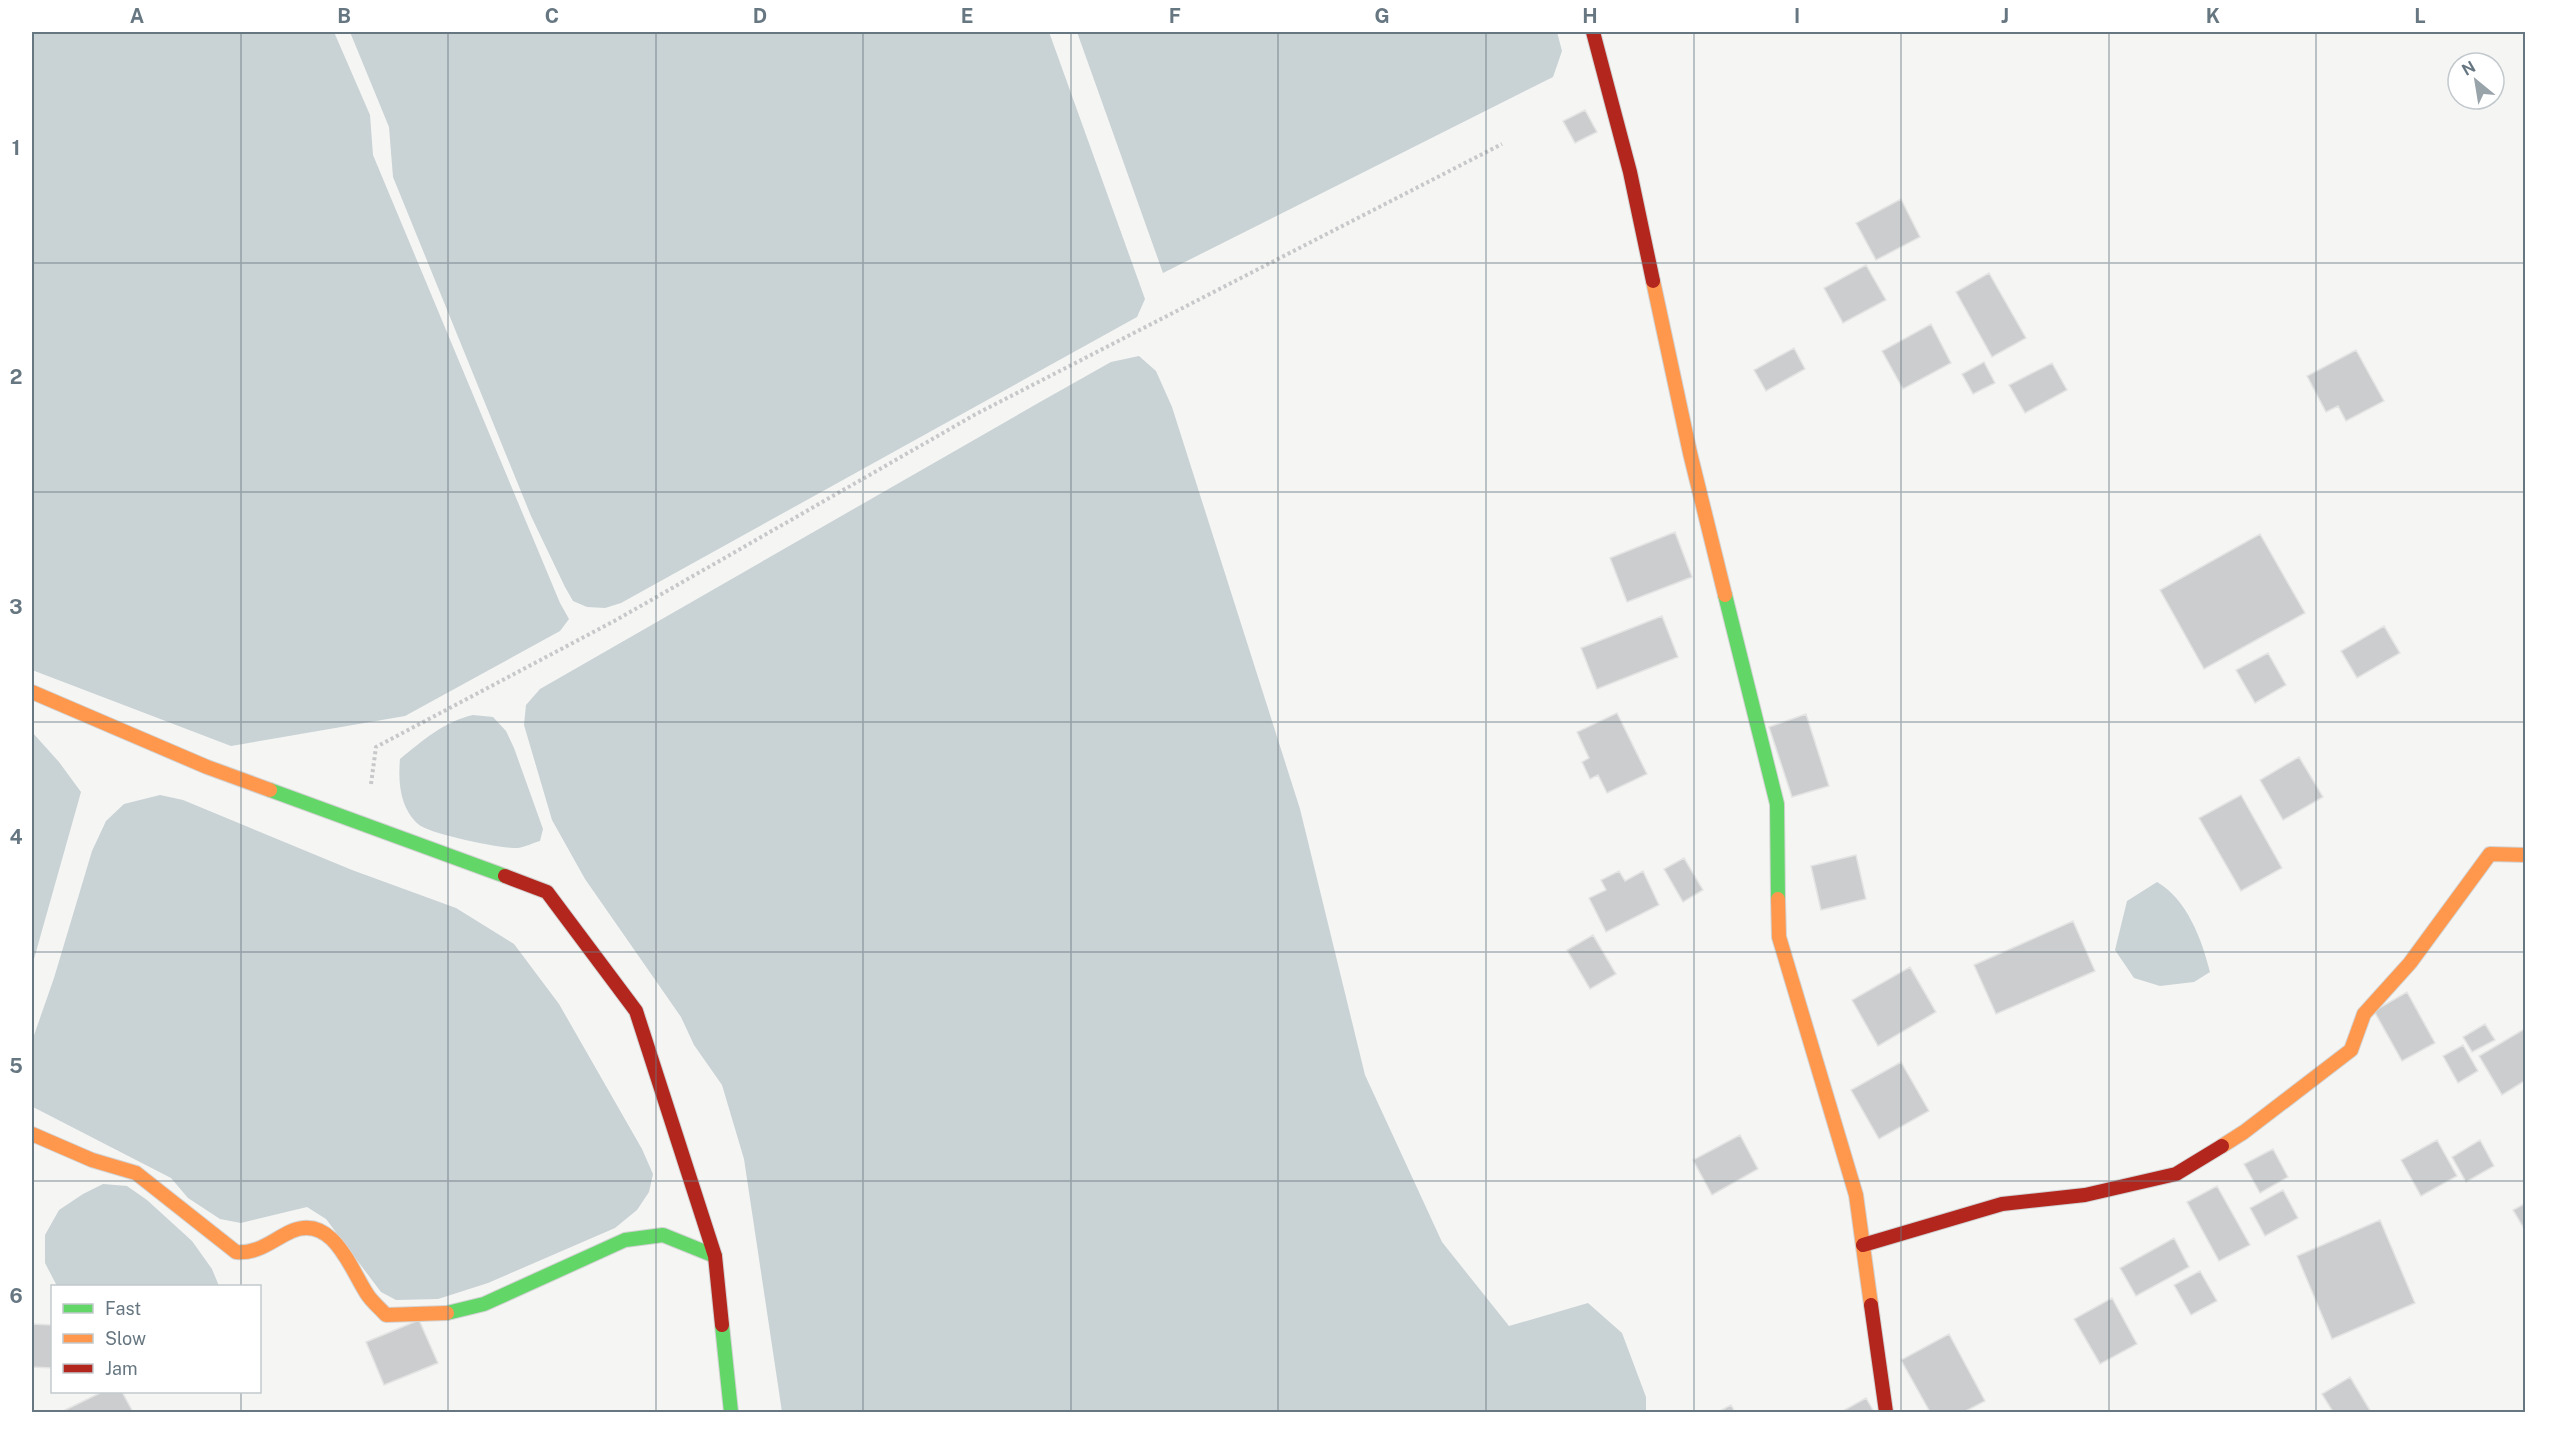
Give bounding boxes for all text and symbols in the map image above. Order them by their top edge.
text: A [130,4,144,28]
text: B [337,4,351,28]
text: C [545,4,559,28]
text: D [753,4,767,28]
text: E [961,4,973,28]
text: F [1169,4,1181,28]
text: G [1374,4,1390,28]
text: H [1582,4,1598,28]
text: I [1794,4,1800,28]
text: J [2001,4,2009,28]
text: K [2206,4,2220,28]
text: L [2414,4,2426,28]
north arrow [2446,51,2506,111]
text: N [2459,57,2479,80]
text: 1 [12,136,20,160]
text: 2 [10,365,22,389]
text: 3 [9,595,23,619]
text: 4 [9,825,23,849]
text: 5 [9,1054,23,1078]
text: 6 [9,1284,23,1308]
legend [51,1285,261,1393]
text: Fast [105,1298,141,1319]
text: Slow [105,1328,146,1349]
text: Jam [105,1358,138,1379]

